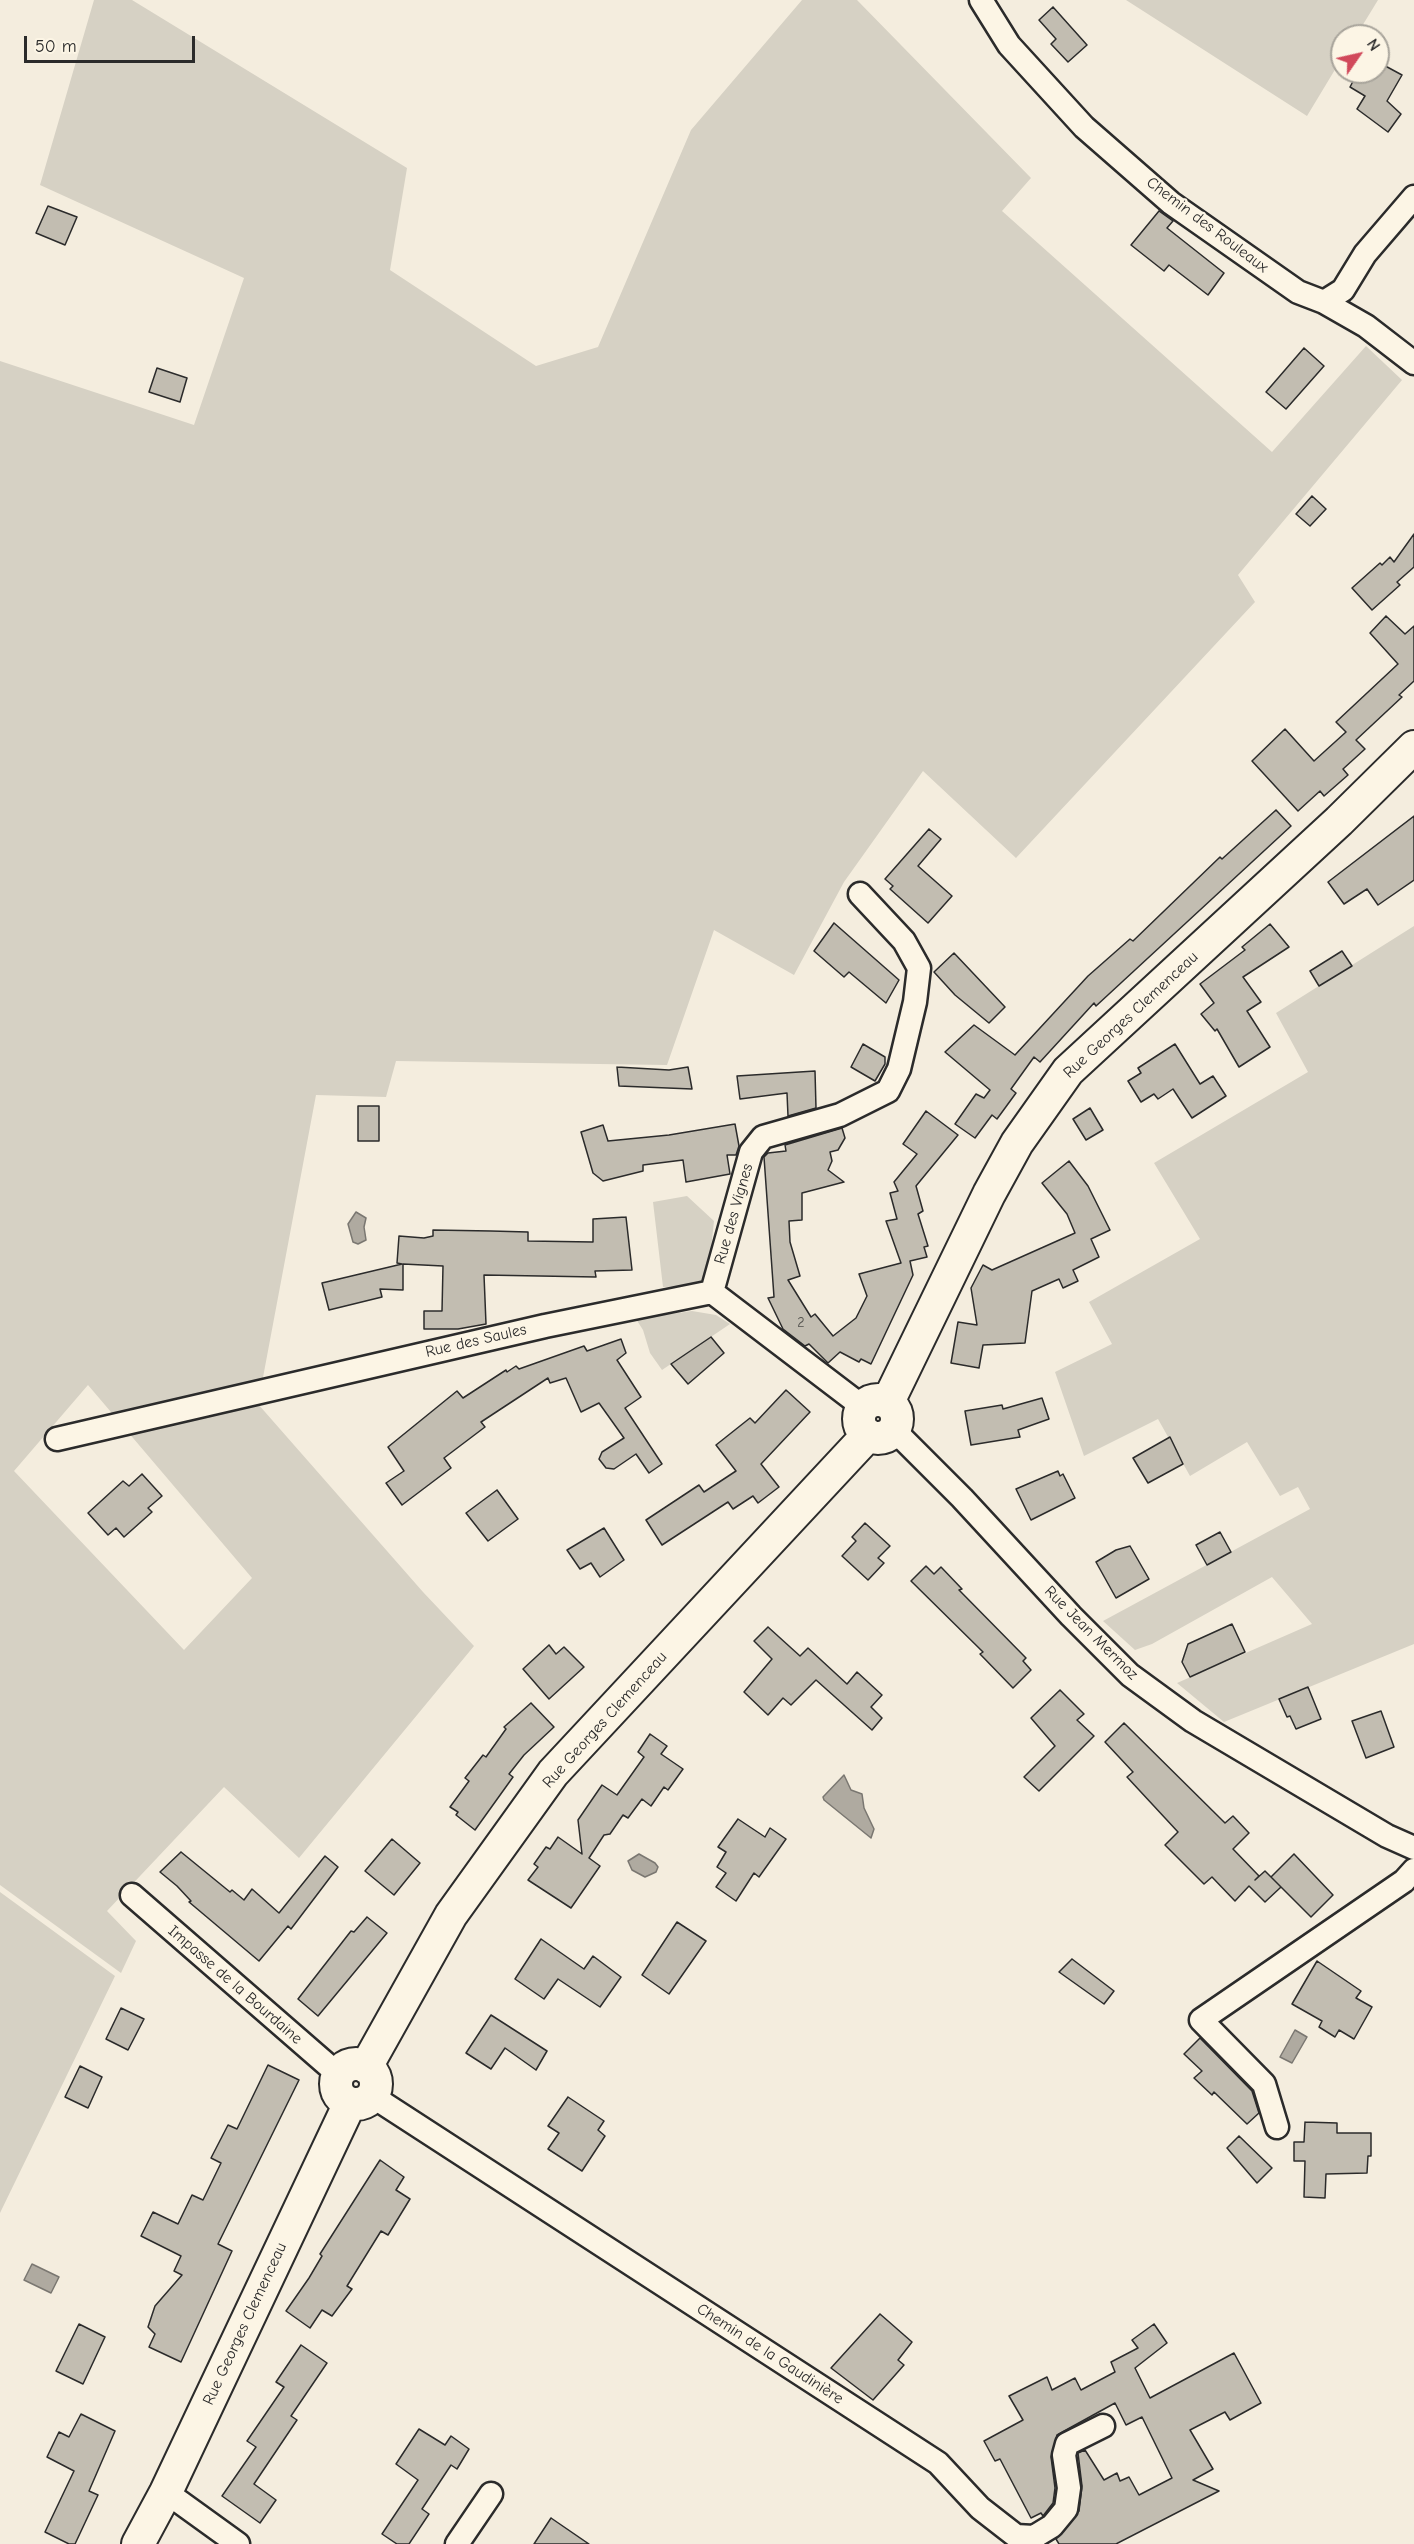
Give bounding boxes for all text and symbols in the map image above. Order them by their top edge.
scale bar [27,24,198,62]
north arrow [1330,24,1390,84]
text: 50 m [35,36,77,57]
text: N [1363,36,1384,54]
street label: Chemin des Rouleaux [1142,173,1272,277]
street label: Rue Georges Clemenceau [1060,948,1202,1082]
street label: Rue des Vignes [710,1161,758,1267]
house number: 2 [797,1315,805,1331]
street label: Rue des Saules [424,1320,528,1362]
street label: Rue Jean Mermoz [1040,1582,1142,1684]
street label: Rue Georges Clemenceau [539,1648,671,1792]
street label: Impasse de la Bourdaine [164,1922,306,2048]
street label: Rue Georges Clemenceau [199,2240,291,2408]
street label: Chemin de la Gaudinière [693,2299,847,2409]

